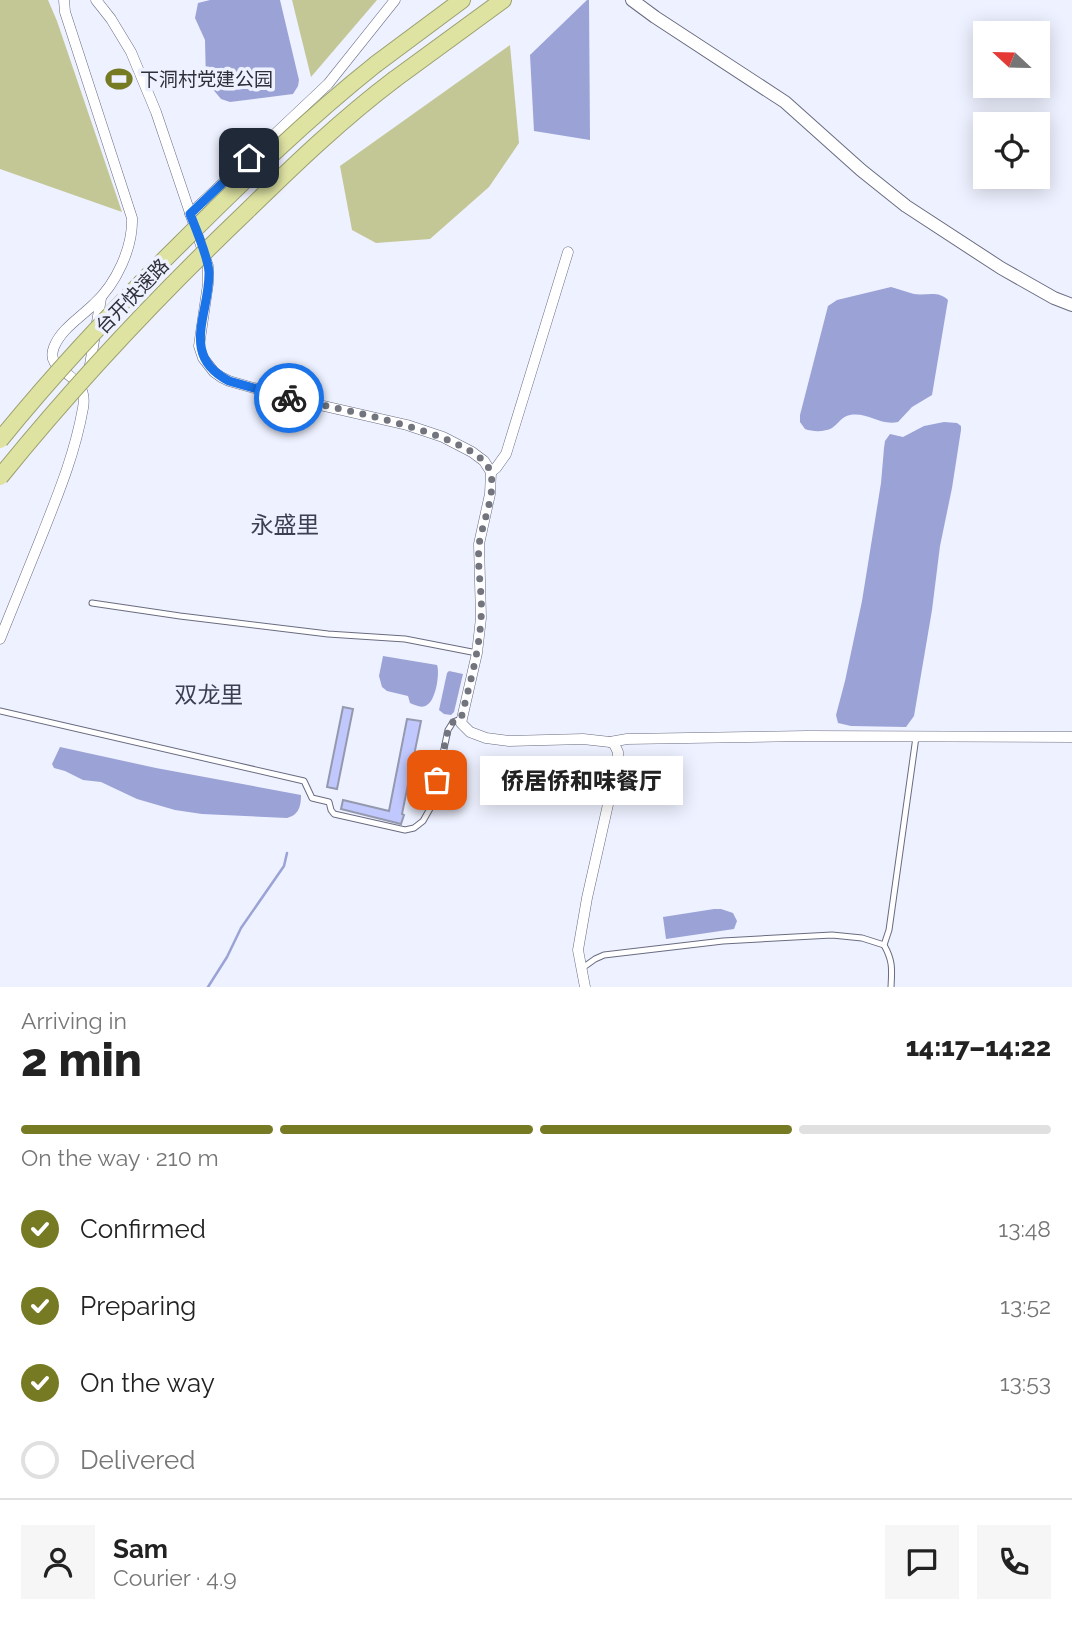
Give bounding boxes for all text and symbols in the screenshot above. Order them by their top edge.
north arrow [973,21,1050,98]
map controls [973,21,1050,189]
sports icon: 下洞村党建公园 [104,64,134,94]
place label: 下洞村党建公园 [140,68,273,90]
button: locate [973,112,1050,189]
pin [219,128,279,188]
icon: home [230,139,268,177]
street label: 台开快速路 [91,254,173,338]
courier [254,363,324,433]
icon: bike [270,379,308,417]
district label: 永盛里 [251,511,320,538]
district label: 双龙里 [175,681,244,708]
pin [407,750,467,810]
callout: 侨居侨和味餐厅 [479,756,682,804]
icon: bag [418,761,456,799]
text: 侨居侨和味餐厅 [501,767,662,794]
text: Arriving in [21,1007,127,1034]
text: 14:17–14:22 [906,1032,1051,1062]
text: 2 min [21,1033,142,1087]
text: On the way · 210 m [21,1144,219,1171]
icon: check [21,1210,59,1248]
text: Confirmed [80,1214,206,1244]
text: 13:48 [998,1215,1051,1242]
icon: check [21,1287,59,1325]
text: Preparing [80,1291,196,1321]
text: 13:52 [1000,1292,1051,1319]
icon: check [21,1364,59,1402]
text: On the way [80,1368,215,1398]
text: 13:53 [1000,1369,1051,1396]
text: Delivered [80,1445,195,1475]
button: person [21,1525,95,1599]
button: chat [885,1525,959,1599]
button: phone [977,1525,1051,1599]
text: Sam [113,1534,168,1564]
text: Courier · 4.9 [113,1564,237,1591]

